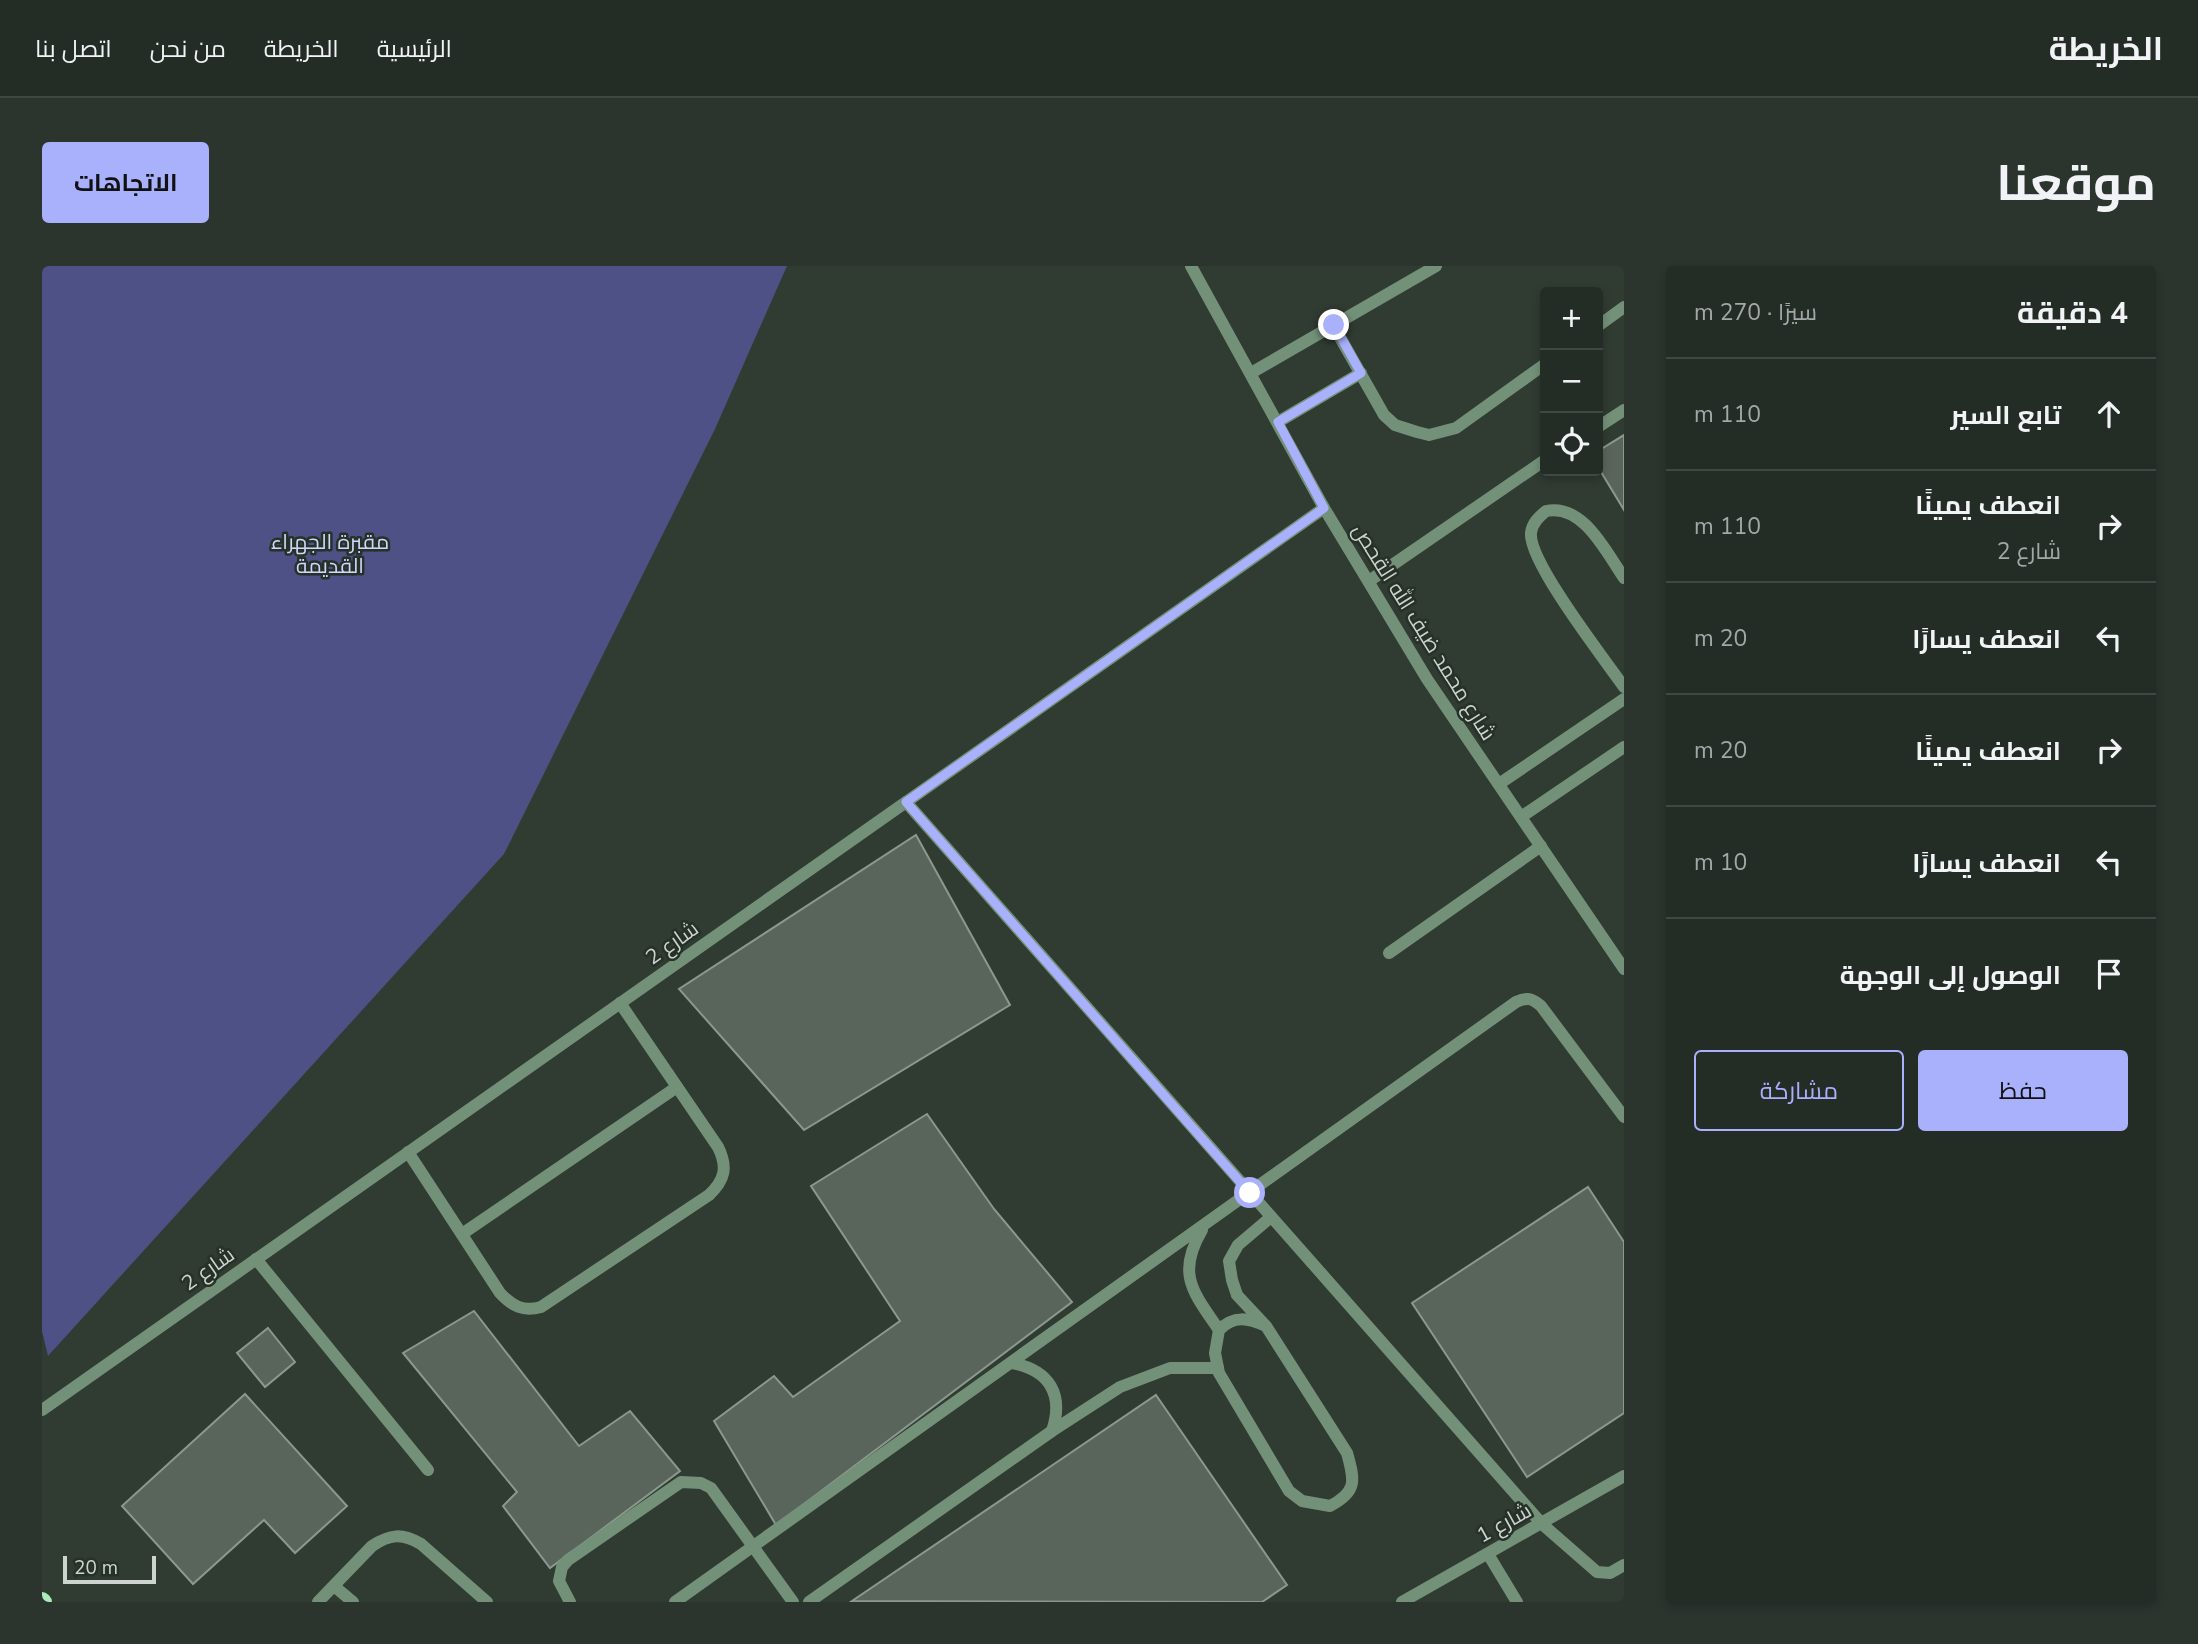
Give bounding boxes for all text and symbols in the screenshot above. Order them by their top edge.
text: الخريطة [2049,27,2163,72]
text: اتصل بنا [35,33,112,65]
text: من نحن [150,33,226,65]
text: الخريطة [264,33,339,65]
text: الرئيسية [377,33,452,65]
button: الاتجاهات [42,142,209,223]
text: موقعنا [1996,150,2156,217]
map controls [1540,287,1603,476]
button: + [1540,287,1603,350]
text: 4 دقيقة [2017,293,2128,334]
text: سيرًا · 270 m [1694,297,1817,328]
route end [1318,309,1349,340]
button: − [1540,350,1603,413]
icon: ahead [2090,395,2128,433]
text: تابع السير [1951,398,2061,433]
text: 110 m [1694,399,1761,430]
button: locate [1540,413,1603,476]
text: انعطف يمينًا [1915,488,2061,523]
icon: right [2090,507,2128,545]
text: 110 m [1694,511,1761,542]
street label: شارع محمد ضيف الله القحص [1346,518,1502,746]
park label: مقبرة الجهراء القديمة [271,528,389,580]
text: شارع 2 [1997,536,2061,567]
icon: left [2090,619,2128,657]
text: انعطف يسارًا [1912,622,2061,657]
text: 20 m [1694,623,1747,654]
icon: right [2090,731,2128,769]
text: انعطف يمينًا [1915,734,2061,769]
text: 20 m [1694,735,1747,766]
icon: left [2090,843,2128,881]
text: انعطف يسارًا [1912,846,2061,881]
text: 10 m [1694,847,1747,878]
street label: شارع 2 [640,915,704,971]
icon: arrive [2090,955,2128,993]
text: الوصول إلى الوجهة [1840,958,2061,993]
button: مشاركة [1694,1050,1904,1131]
button: حفظ [1918,1050,2128,1131]
route start [1234,1177,1265,1208]
street label: شارع 2 [176,1241,240,1297]
street label: شارع 1 [1472,1497,1536,1549]
scale bar [63,1553,156,1585]
text: 20 m [74,1555,118,1581]

